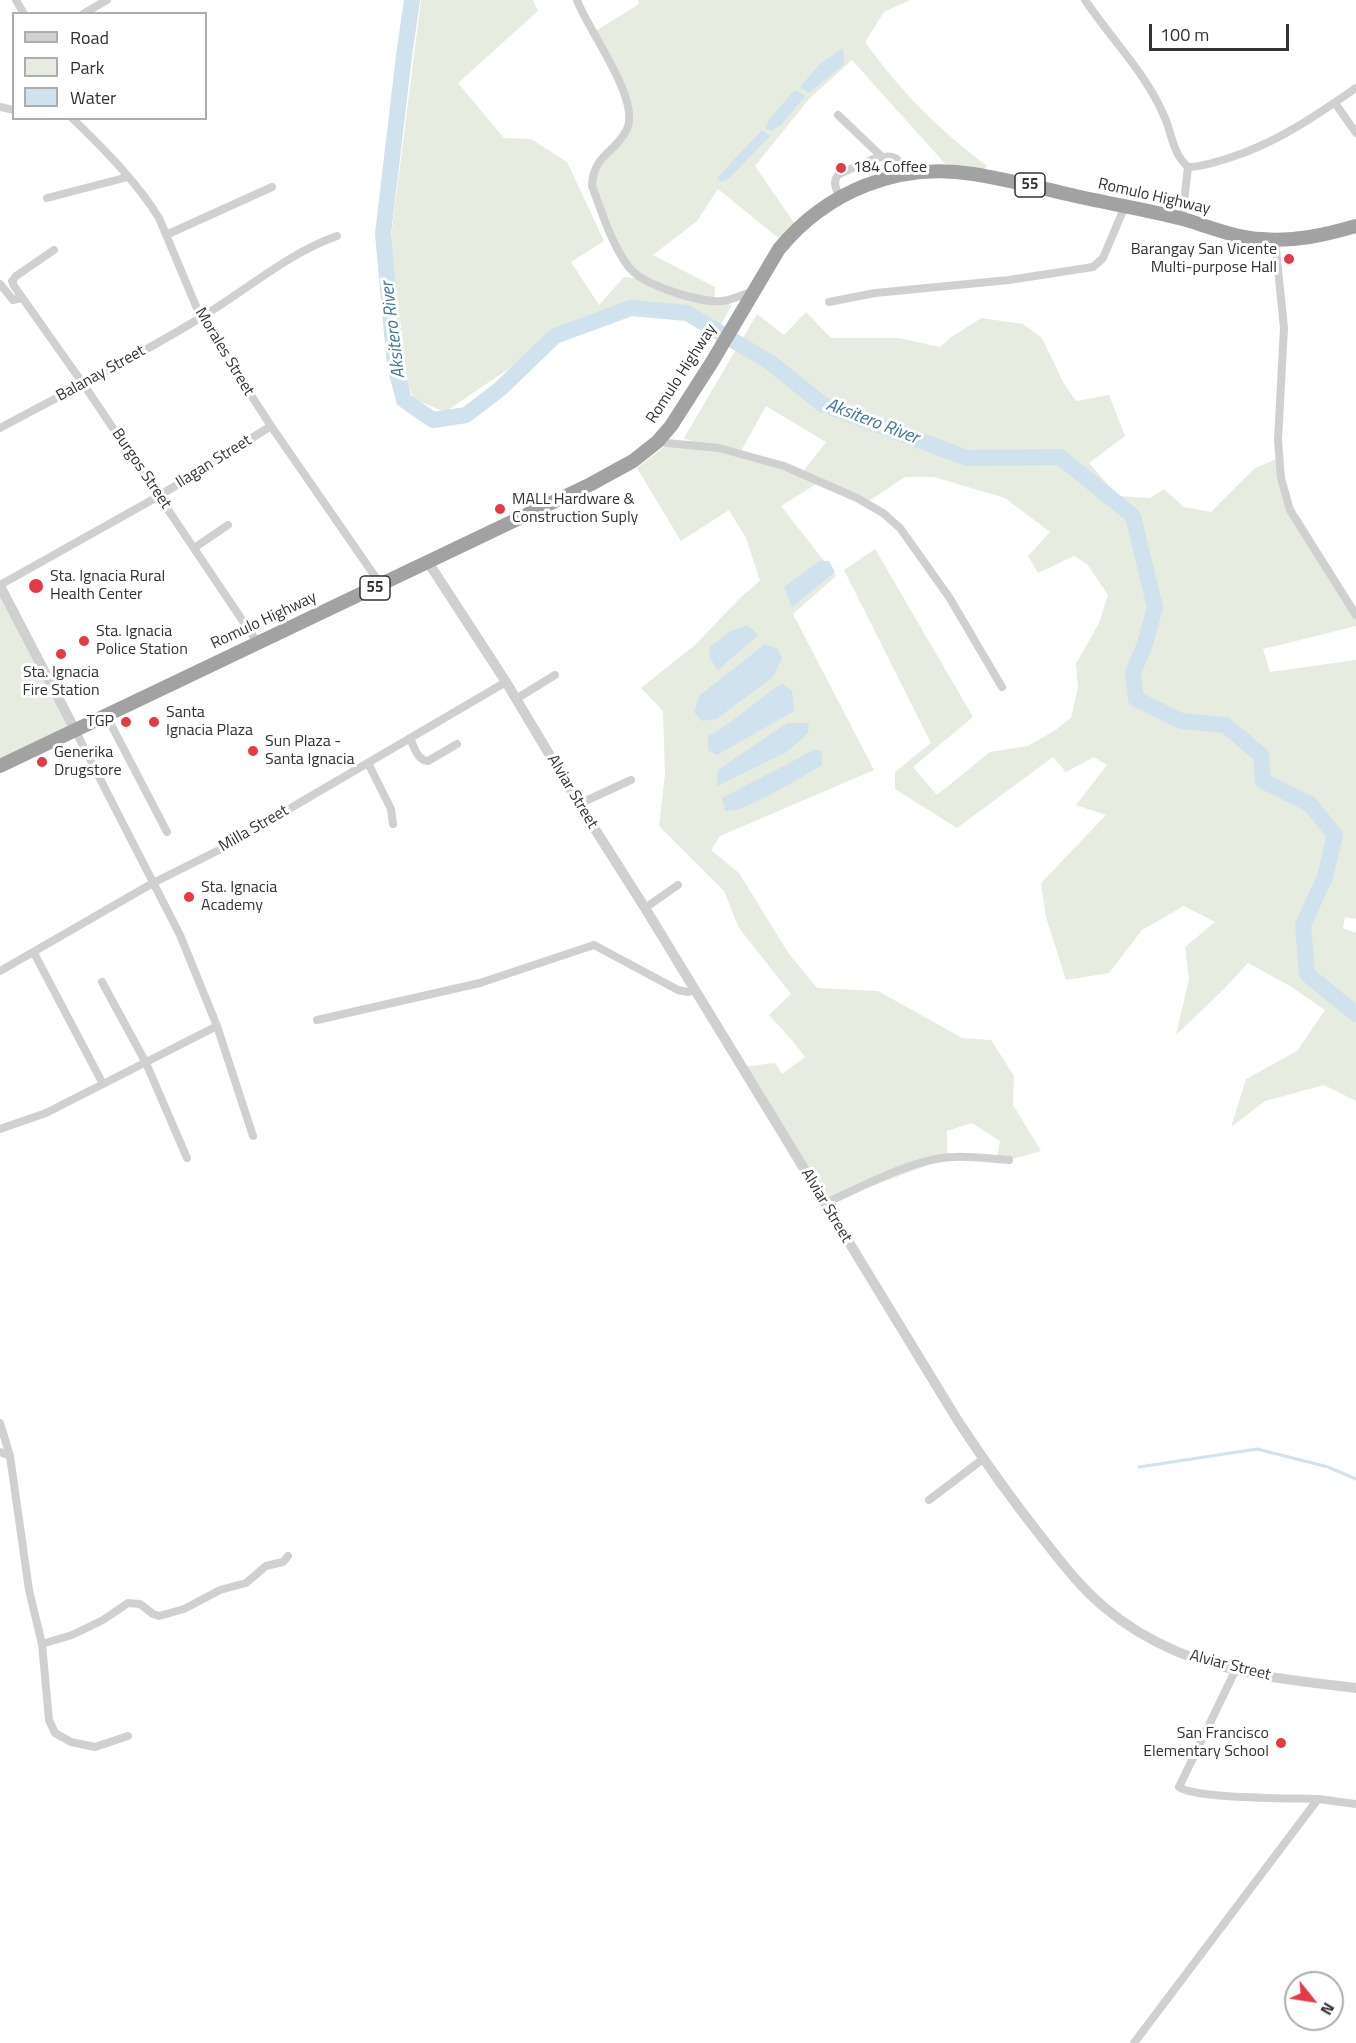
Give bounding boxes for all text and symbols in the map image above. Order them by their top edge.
legend [12,12,207,120]
scale bar [1152,12,1292,50]
text: 100 m [1160,21,1209,48]
text: Road [70,24,109,51]
text: Park [70,54,104,81]
text: Water [70,84,116,111]
place label: 184 Coffee [853,158,927,178]
marker: 184 Coffee [834,161,848,175]
road number: 55 [1015,173,1045,197]
street label: Romulo Highway [1096,175,1212,219]
place label: Barangay San Vicente Multi-purpose Hall [1131,240,1277,278]
marker: Barangay San Vicente Multi-purpose Hall [1282,252,1296,266]
water label: Aksitero River [377,280,411,380]
street label: Morales Street [190,304,258,400]
street label: Romulo Highway [643,321,721,427]
street label: Balanay Street [53,342,149,406]
water label: Aksitero River [823,394,921,450]
street label: Burgos Street [107,425,175,513]
street label: Ilagan Street [173,431,255,493]
place label: MALL Hardware & Construction Suply [512,490,638,528]
marker: MALL Hardware & Construction Suply [493,502,507,516]
place label: Sta. Ignacia Rural Health Center [50,567,165,605]
road number: 55 [360,576,390,600]
marker: Sta. Ignacia Rural Health Center [27,577,45,595]
street label: Romulo Highway [208,588,320,654]
place label: Sta. Ignacia Police Station [96,622,188,660]
marker: Sta. Ignacia Police Station [77,634,91,648]
marker: Sta. Ignacia Fire Station [54,647,68,661]
place label: Sta. Ignacia Fire Station [22,663,100,701]
place label: Santa Ignacia Plaza [166,703,253,741]
place label: TGP [87,712,114,732]
marker: TGP [119,715,133,729]
marker: Santa Ignacia Plaza [147,715,161,729]
place label: Sun Plaza - Santa Ignacia [265,732,354,770]
place label: Generika Drugstore [54,743,122,781]
marker: Sun Plaza - Santa Ignacia [246,744,260,758]
street label: Alviar Street [542,752,602,832]
marker: Generika Drugstore [35,755,49,769]
street label: Milla Street [216,801,292,857]
place label: Sta. Ignacia Academy [201,878,277,916]
marker: Sta. Ignacia Academy [182,890,196,904]
street label: Alviar Street [796,1166,856,1246]
street label: Alviar Street [1188,1647,1272,1685]
place label: San Francisco Elementary School [1143,1724,1269,1762]
marker: San Francisco Elementary School [1274,1736,1288,1750]
north arrow [1284,1971,1344,2031]
text: N [1315,1998,1341,2020]

